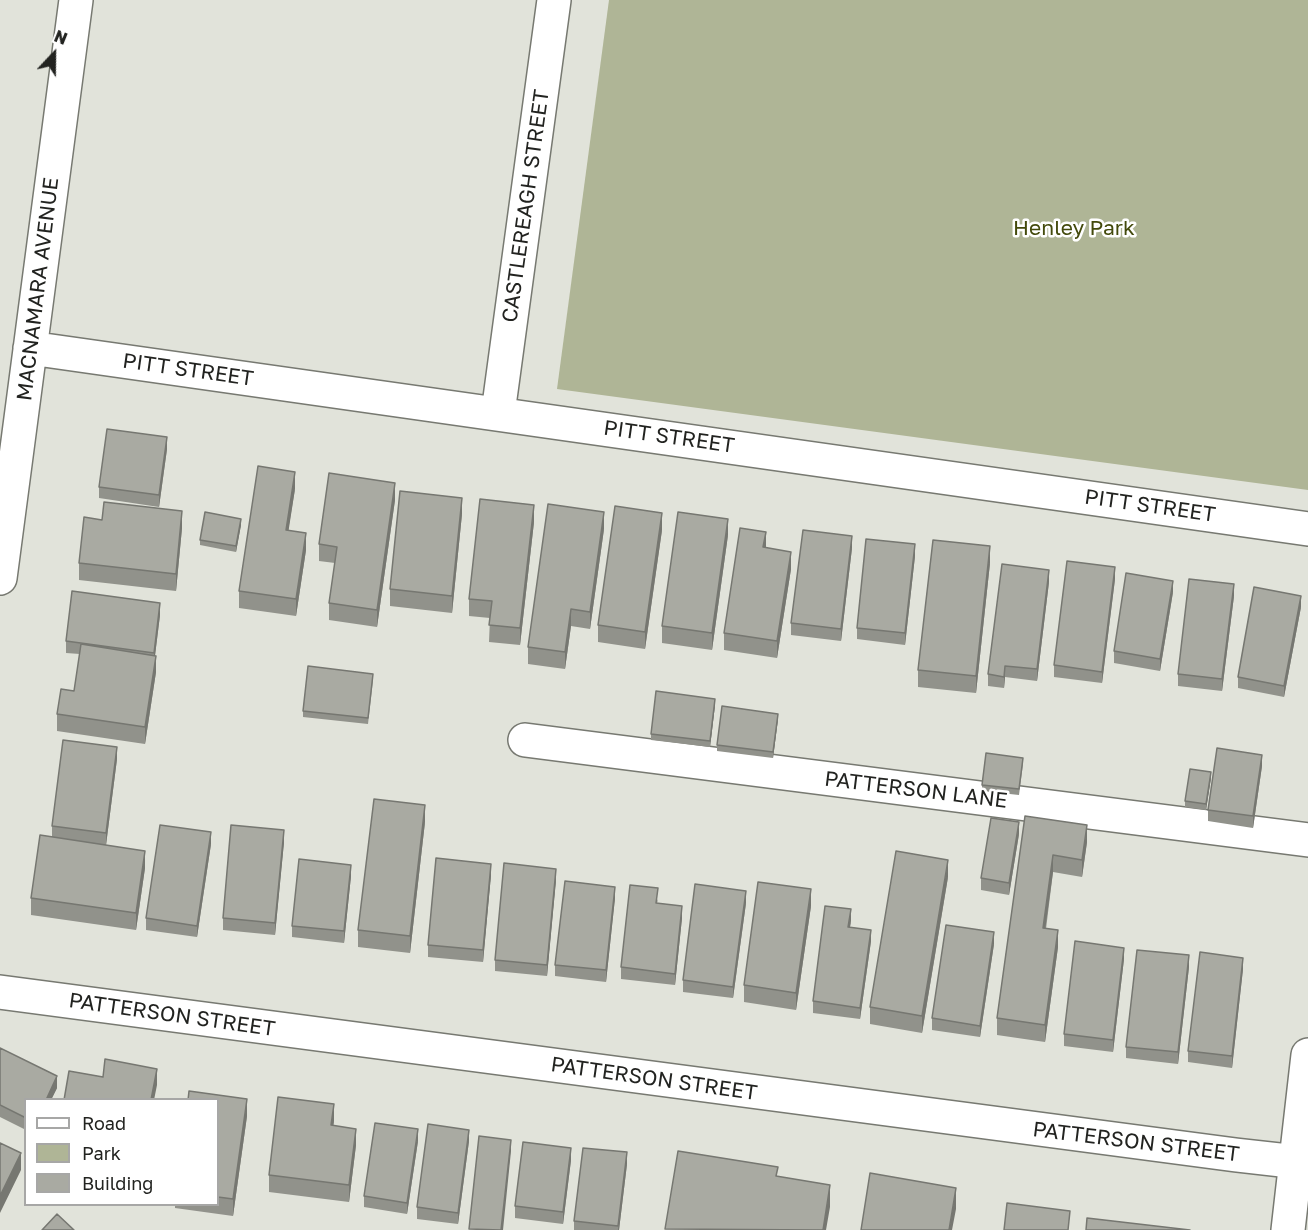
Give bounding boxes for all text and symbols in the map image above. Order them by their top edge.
north arrow [24,24,84,84]
text: N [51,26,70,49]
street label: CASTLEREAGH STREET [497,88,555,324]
street label: MACNAMARA AVENUE [12,176,64,402]
park label: Henley Park [1013,215,1135,241]
street label: PITT STREET [121,348,255,392]
street label: PITT STREET [602,415,736,459]
street label: PITT STREET [1083,484,1217,528]
street label: PATTERSON LANE [823,766,1009,814]
street label: PATTERSON STREET [67,988,277,1042]
street label: PATTERSON STREET [549,1052,759,1106]
legend [24,1098,219,1206]
text: Road [82,1112,126,1134]
street label: PATTERSON STREET [1031,1117,1241,1167]
text: Park [82,1142,121,1164]
text: Building [82,1172,153,1194]

